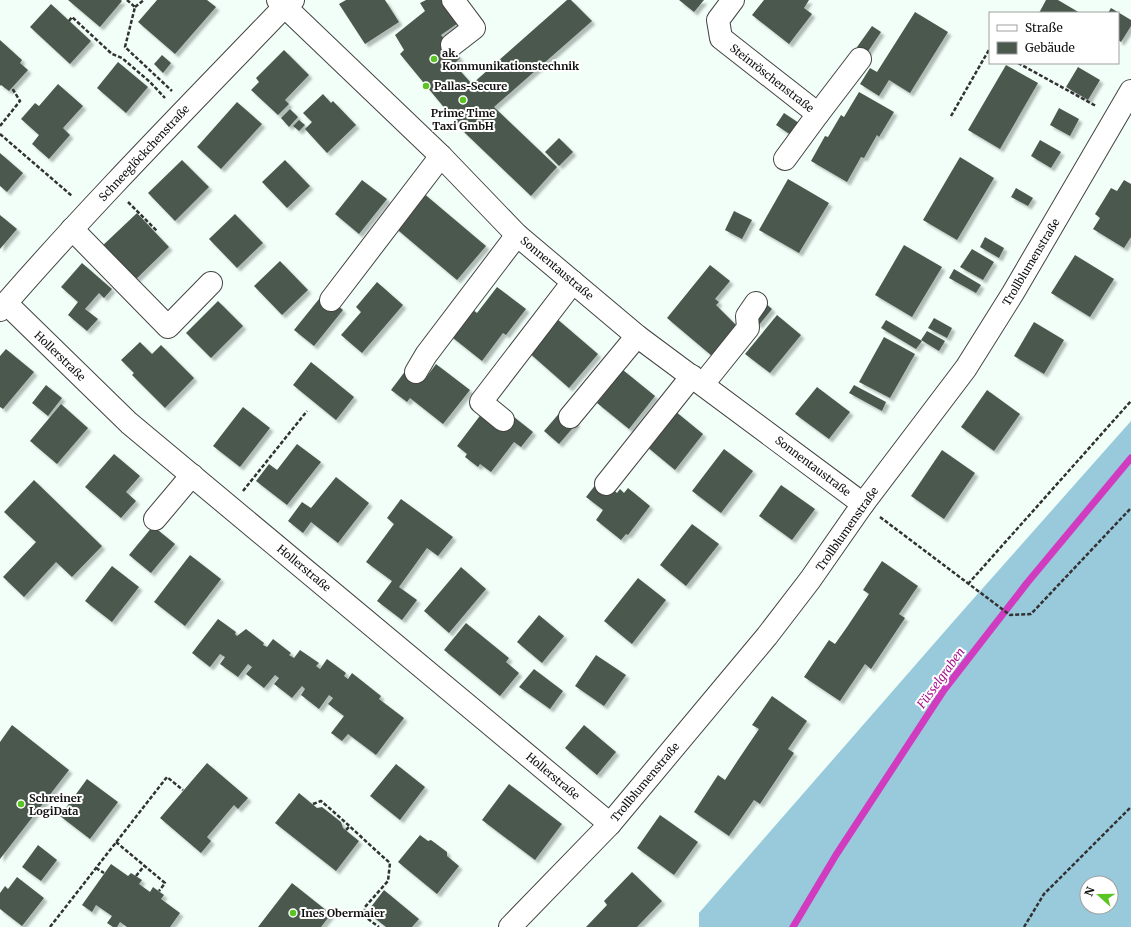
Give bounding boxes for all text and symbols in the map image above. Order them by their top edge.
legend [989,12,1119,64]
text: Straße [1025,20,1063,35]
text: Gebäude [1025,40,1075,55]
street label: Steinröschenstraße [727,41,817,115]
place label: ak. Kommunikationstechnik [442,46,580,73]
marker: ak. Kommunikationstechnik [429,54,439,64]
place label: Pallas-Secure [434,79,507,93]
marker: Pallas-Secure [421,81,431,91]
marker: Prime Time Taxi GmbH [458,95,468,105]
street label: Schneeglöckchenstraße [96,102,192,204]
place label: Prime Time Taxi GmbH [431,106,495,133]
street label: Trollblumenstraße [999,216,1063,308]
street label: Sonnentaustraße [518,233,597,303]
street label: Hollerstraße [31,328,89,384]
street label: Sonnentaustraße [772,433,854,499]
street label: Trollblumenstraße [813,484,881,574]
street label: Hollerstraße [274,541,334,595]
water label: Füsselgraben [913,645,968,712]
street label: Trollblumenstraße [608,739,682,825]
street label: Hollerstraße [523,749,583,803]
place label: Schreiner LogiData [29,791,82,818]
marker: Schreiner LogiData [16,799,26,809]
north arrow [1079,875,1119,915]
text: N [1082,885,1098,898]
place label: Ines Obermaier [301,906,385,920]
marker: Ines Obermaier [288,908,298,918]

